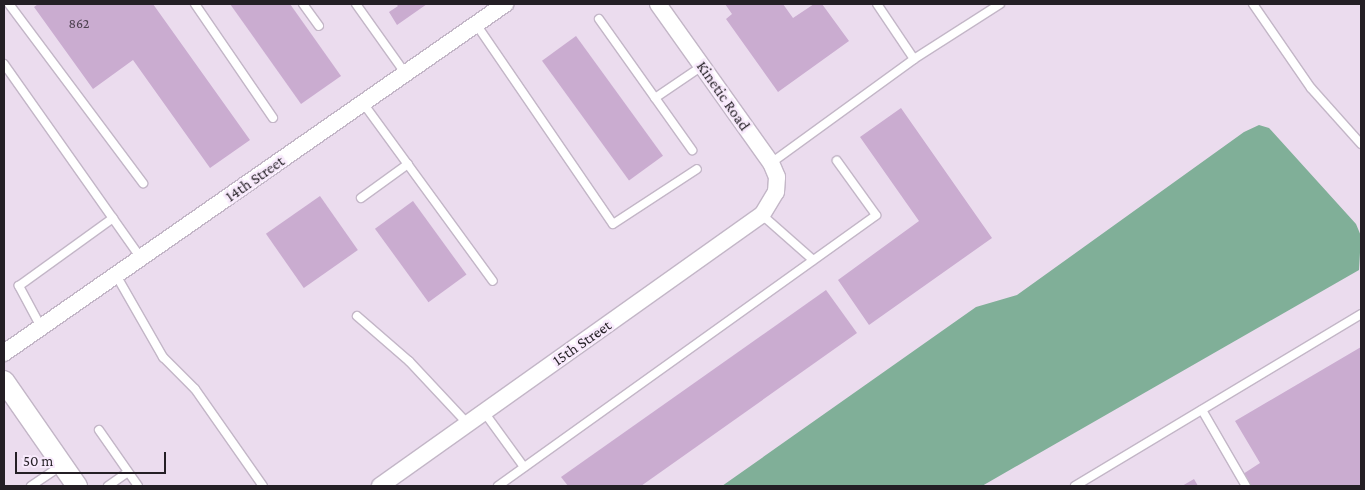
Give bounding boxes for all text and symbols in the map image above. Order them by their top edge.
house number: 862 [68,15,90,31]
street label: Kinetic Road [692,57,754,135]
street label: 14th Street [222,152,288,206]
street label: 15th Street [549,316,615,370]
scale bar [18,442,169,474]
text: 50 m [23,453,53,469]

